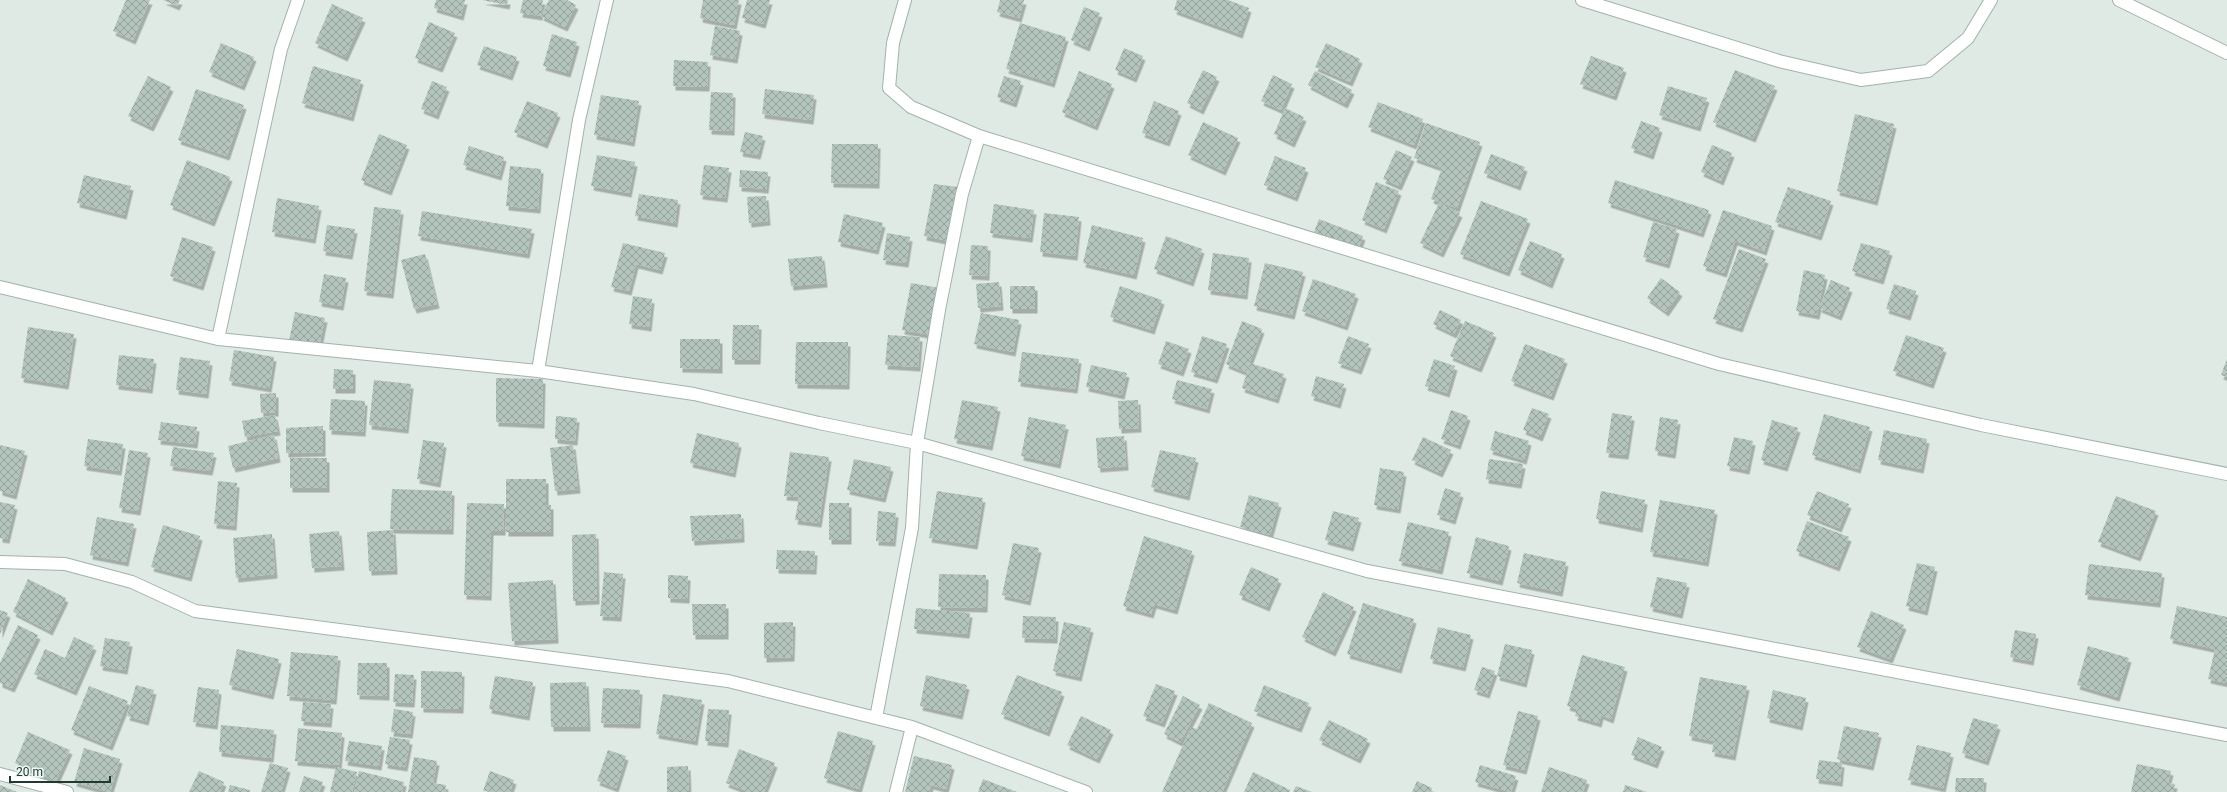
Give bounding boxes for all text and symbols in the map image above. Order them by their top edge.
scale bar [10,758,110,784]
text: 20 m [16,765,43,779]

